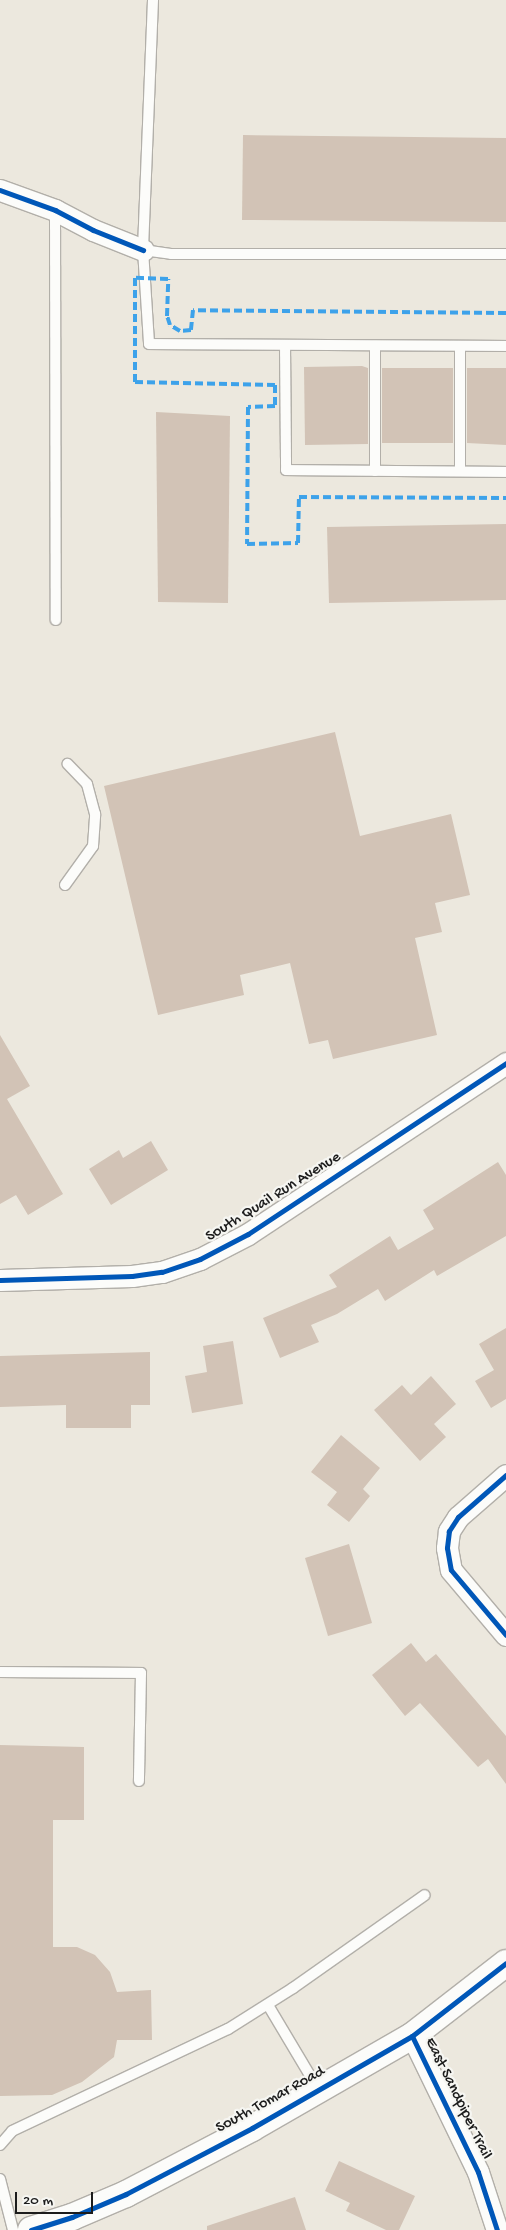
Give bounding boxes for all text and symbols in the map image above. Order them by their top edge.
street label: South Quail Run Avenue [203,1149,345,1247]
street label: East Sandpiper Trail [419,2035,495,2163]
street label: South Tomar Road [213,2063,329,2139]
scale bar [18,2182,95,2214]
text: 20 m [23,2192,53,2210]

